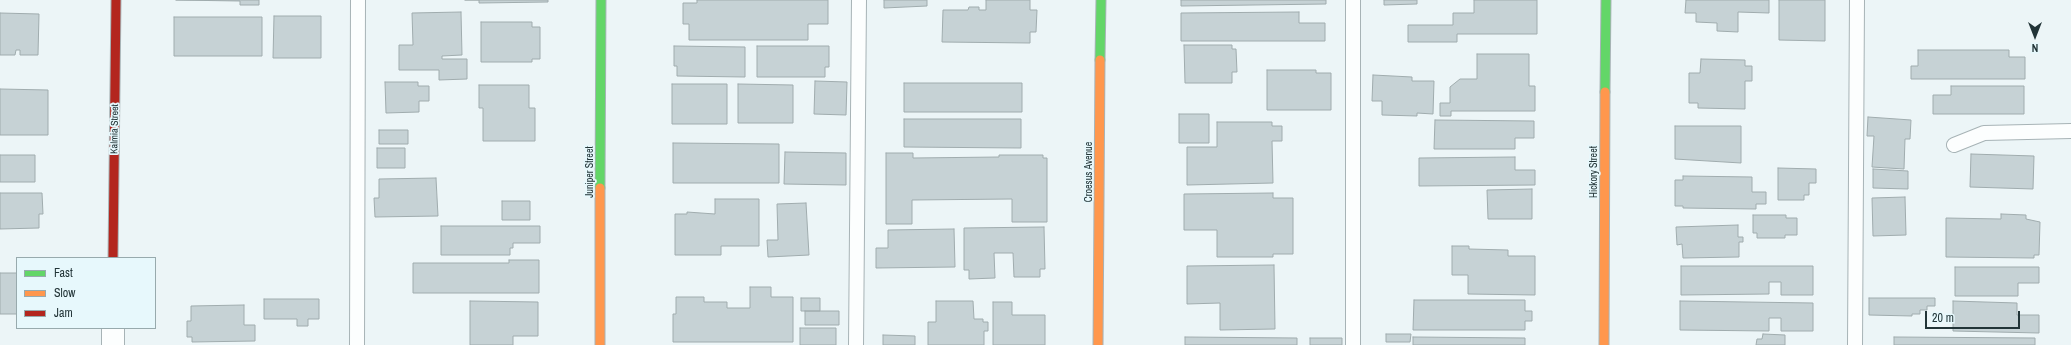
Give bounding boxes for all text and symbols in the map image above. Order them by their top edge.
north arrow [2015,16,2055,56]
text: N [2032,41,2038,55]
street label: Kalmia Street [109,104,121,154]
street label: Croesus Avenue [1083,142,1095,202]
street label: Juniper Street [584,146,596,198]
street label: Hickory Street [1588,146,1600,198]
legend [16,257,156,329]
text: Fast [54,265,73,281]
text: Slow [54,285,75,301]
scale bar [1927,303,2022,329]
text: Jam [54,305,73,321]
text: 20 m [1932,310,1954,326]

